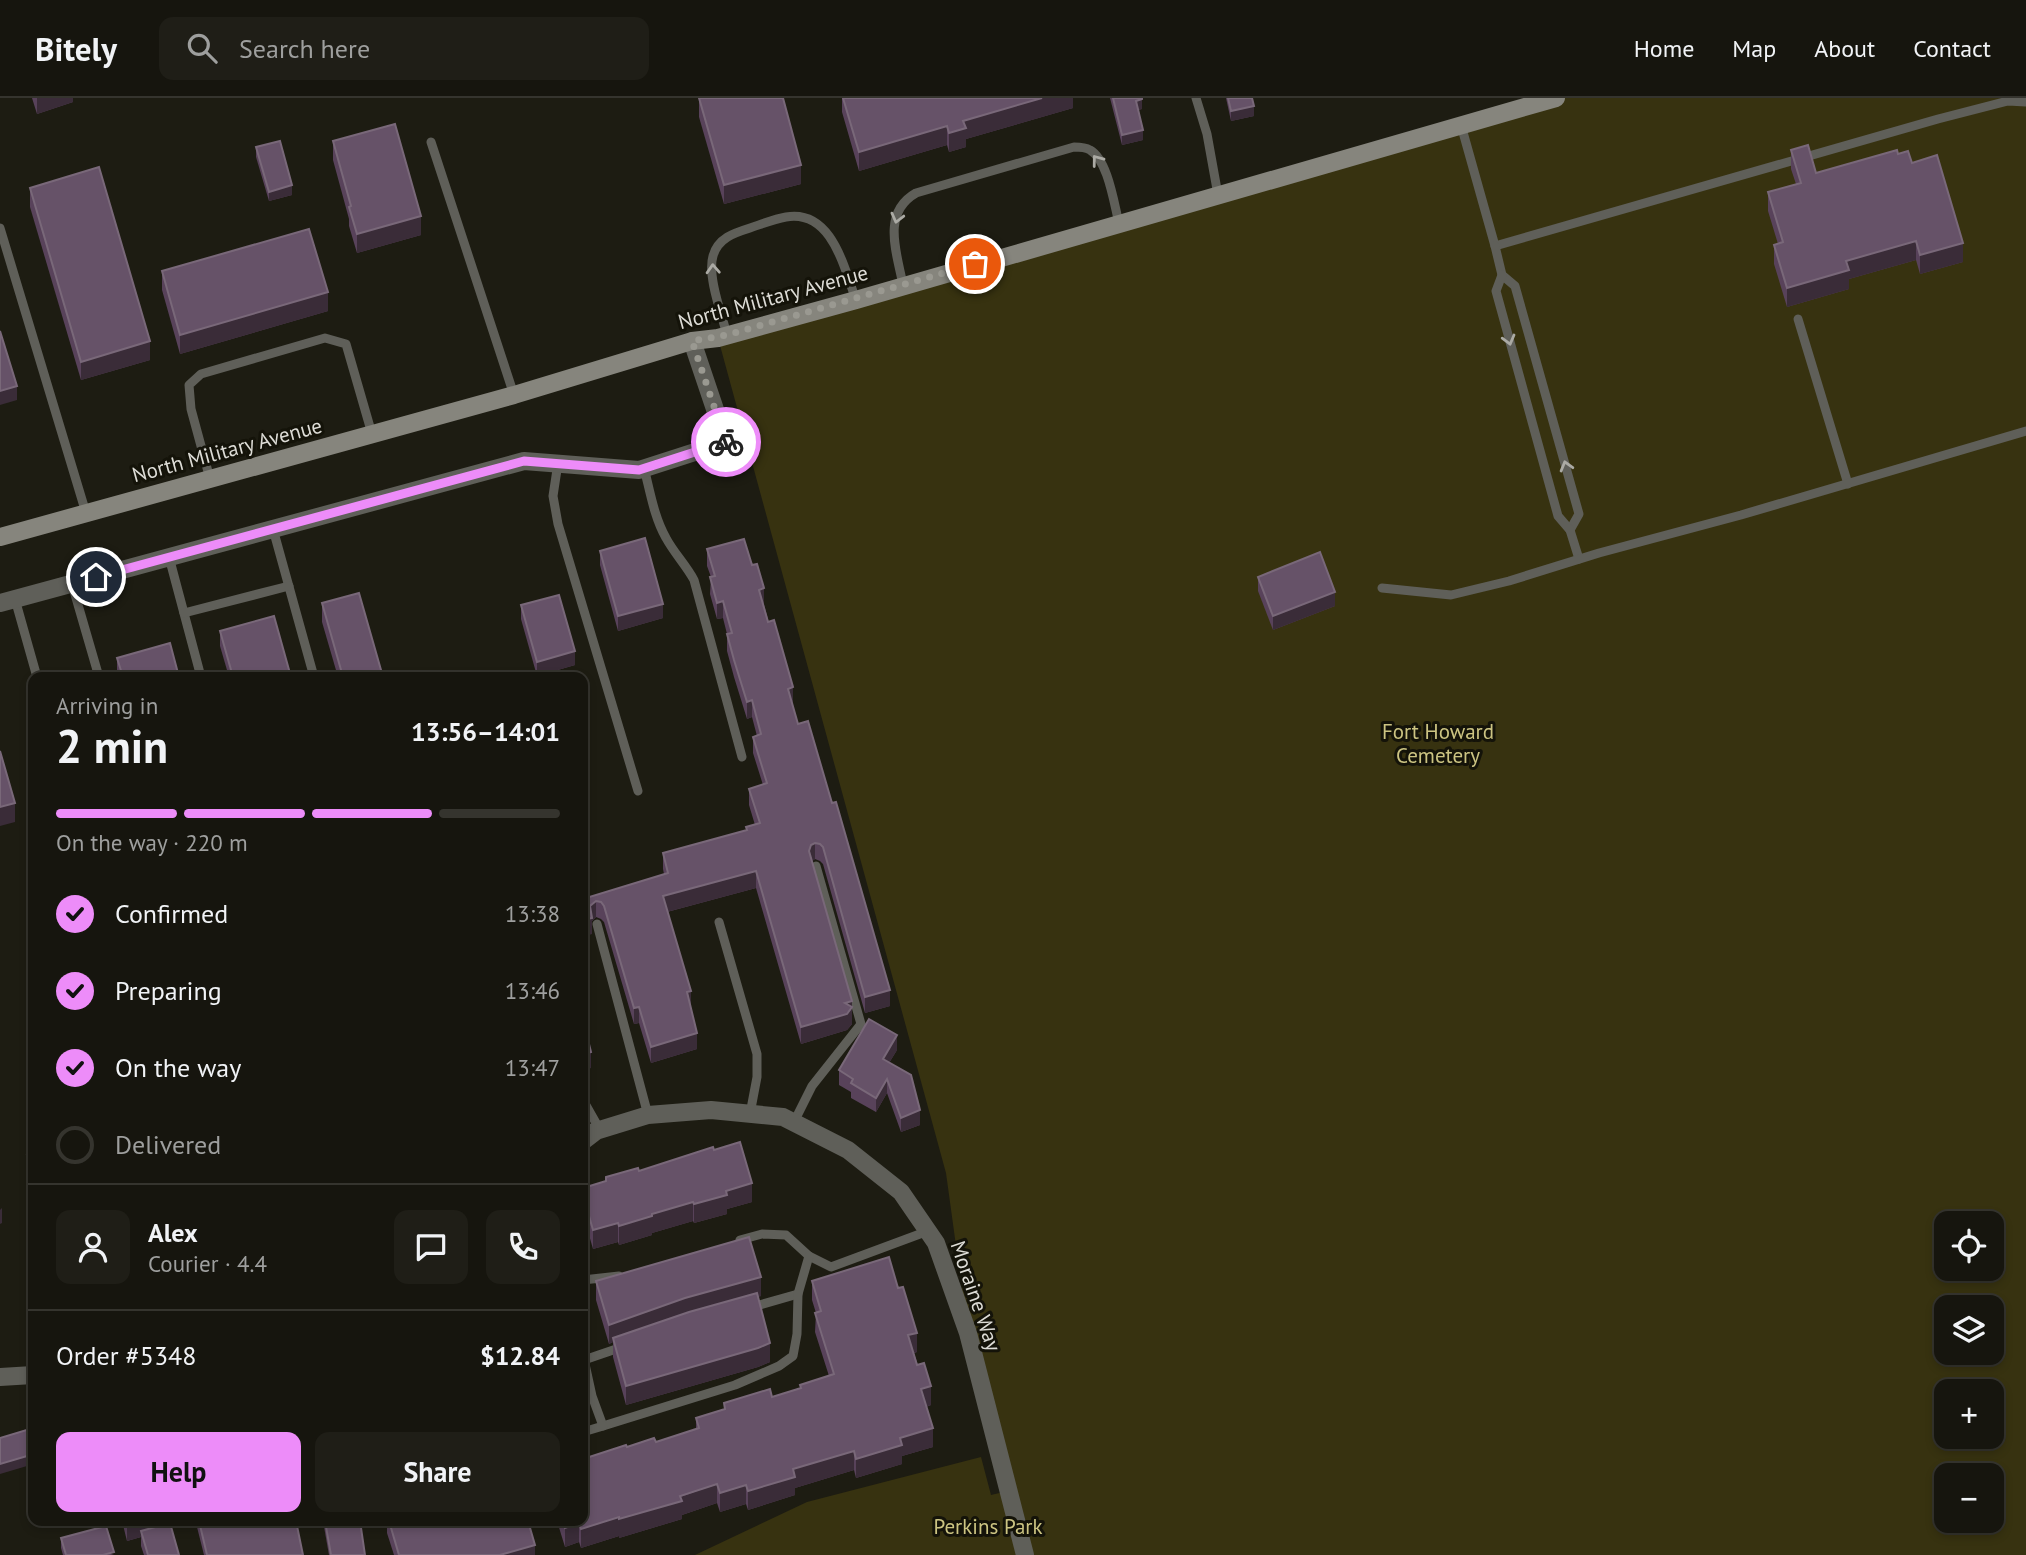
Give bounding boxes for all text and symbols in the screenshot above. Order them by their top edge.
search box [159,17,649,80]
text: Bitely [35,27,117,70]
icon: search [183,29,221,67]
text: Search here [239,32,370,65]
text: Home [1634,33,1694,64]
text: Map [1732,33,1776,64]
text: About [1814,33,1875,64]
text: Contact [1913,33,1991,64]
one-way arrow [1093,155,1105,167]
one-way arrow [891,212,905,224]
pin [945,234,1005,294]
icon: bag [956,245,994,283]
street label: North Military Avenue [675,259,871,335]
one-way arrow [705,263,720,274]
one-way arrow [1501,334,1515,346]
courier [691,407,761,477]
street label: North Military Avenue [129,412,325,488]
icon: bike [707,423,745,461]
one-way arrow [1560,460,1574,472]
pin [66,547,126,607]
icon: home [77,558,115,596]
text: Arriving in [56,691,158,720]
text: 13:56–14:01 [411,715,560,748]
text: 2 min [56,716,168,776]
park label: Fort Howard Cemetery [1382,718,1494,769]
text: On the way · 220 m [56,828,248,857]
icon: check [56,895,94,933]
text: Confirmed [115,897,228,930]
text: 13:38 [505,899,560,928]
icon: check [56,972,94,1010]
text: Preparing [115,974,222,1007]
text: 13:46 [505,976,560,1005]
icon: check [56,1049,94,1087]
text: On the way [115,1051,241,1084]
text: 13:47 [505,1053,560,1082]
text: Delivered [115,1128,221,1161]
button: person [56,1210,130,1284]
button: chat [394,1210,468,1284]
button: phone [486,1210,560,1284]
map controls [1934,1211,2004,1533]
button: locate [1934,1211,2004,1281]
text: Alex [148,1216,198,1249]
street label: Moraine Way [944,1237,1008,1355]
text: Courier · 4.4 [148,1249,267,1278]
button: layers [1934,1295,2004,1365]
text: Order #5348 [56,1339,196,1372]
text: $12.84 [480,1339,560,1372]
button: + [1934,1379,2004,1449]
button: Help [56,1432,301,1512]
button: Share [315,1432,560,1512]
button: − [1934,1463,2004,1533]
park label: Perkins Park [933,1513,1043,1540]

